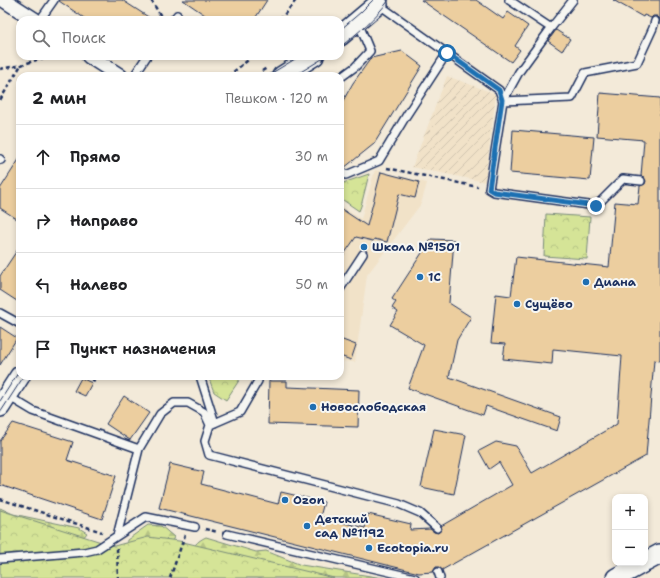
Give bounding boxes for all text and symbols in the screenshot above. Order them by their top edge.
search box [16,16,344,60]
icon: search [30,27,52,49]
text: Поиск [62,28,106,48]
route start [438,44,456,62]
text: 2 мин [32,87,87,109]
text: Пешком · 120 m [225,90,328,107]
icon: ahead [32,146,54,168]
text: Прямо [70,147,120,167]
text: 30 m [294,148,328,165]
route end [587,197,605,215]
icon: right [32,210,54,232]
text: Направо [70,211,138,231]
text: 40 m [294,212,328,229]
place label: Школа №1501 [372,239,460,255]
marker: Школа №1501 [359,242,369,252]
place label: 1С [428,269,441,285]
marker: 1С [415,272,425,282]
icon: left [32,274,54,296]
place label: Диана [594,274,637,290]
text: Налево [70,275,128,295]
text: 50 m [295,276,328,293]
marker: Диана [581,277,591,287]
place label: Сущёво [525,296,573,312]
marker: Сущёво [512,299,522,309]
icon: arrive [32,338,54,360]
text: Пункт назначения [70,339,216,359]
place label: Новослободская [321,399,426,415]
marker: Новослободская [308,402,318,412]
place label: Ozon [293,492,325,508]
map controls [612,494,648,566]
button: + [612,494,648,530]
marker: Ozon [280,495,290,505]
place label: Детский сад №1192 [315,511,385,541]
marker: Детский сад №1192 [302,521,312,531]
button: − [612,530,648,566]
place label: Ecotopia.ru [377,540,449,556]
marker: Ecotopia.ru [364,543,374,553]

